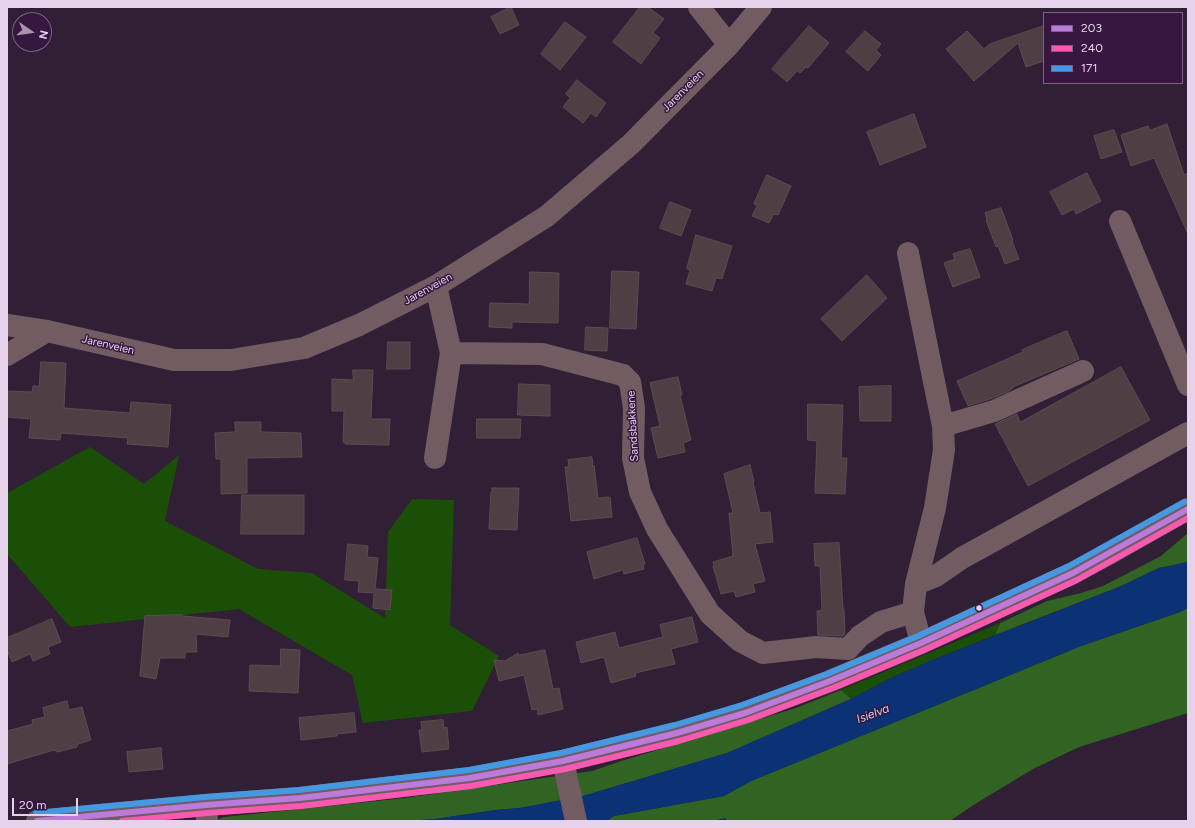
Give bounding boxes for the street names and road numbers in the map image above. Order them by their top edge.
street label: Jarenveien [659,67,707,115]
street label: Jarenveien [401,270,455,308]
street label: Jarenveien [81,333,135,357]
street label: Sandsbakkene [625,390,641,462]

